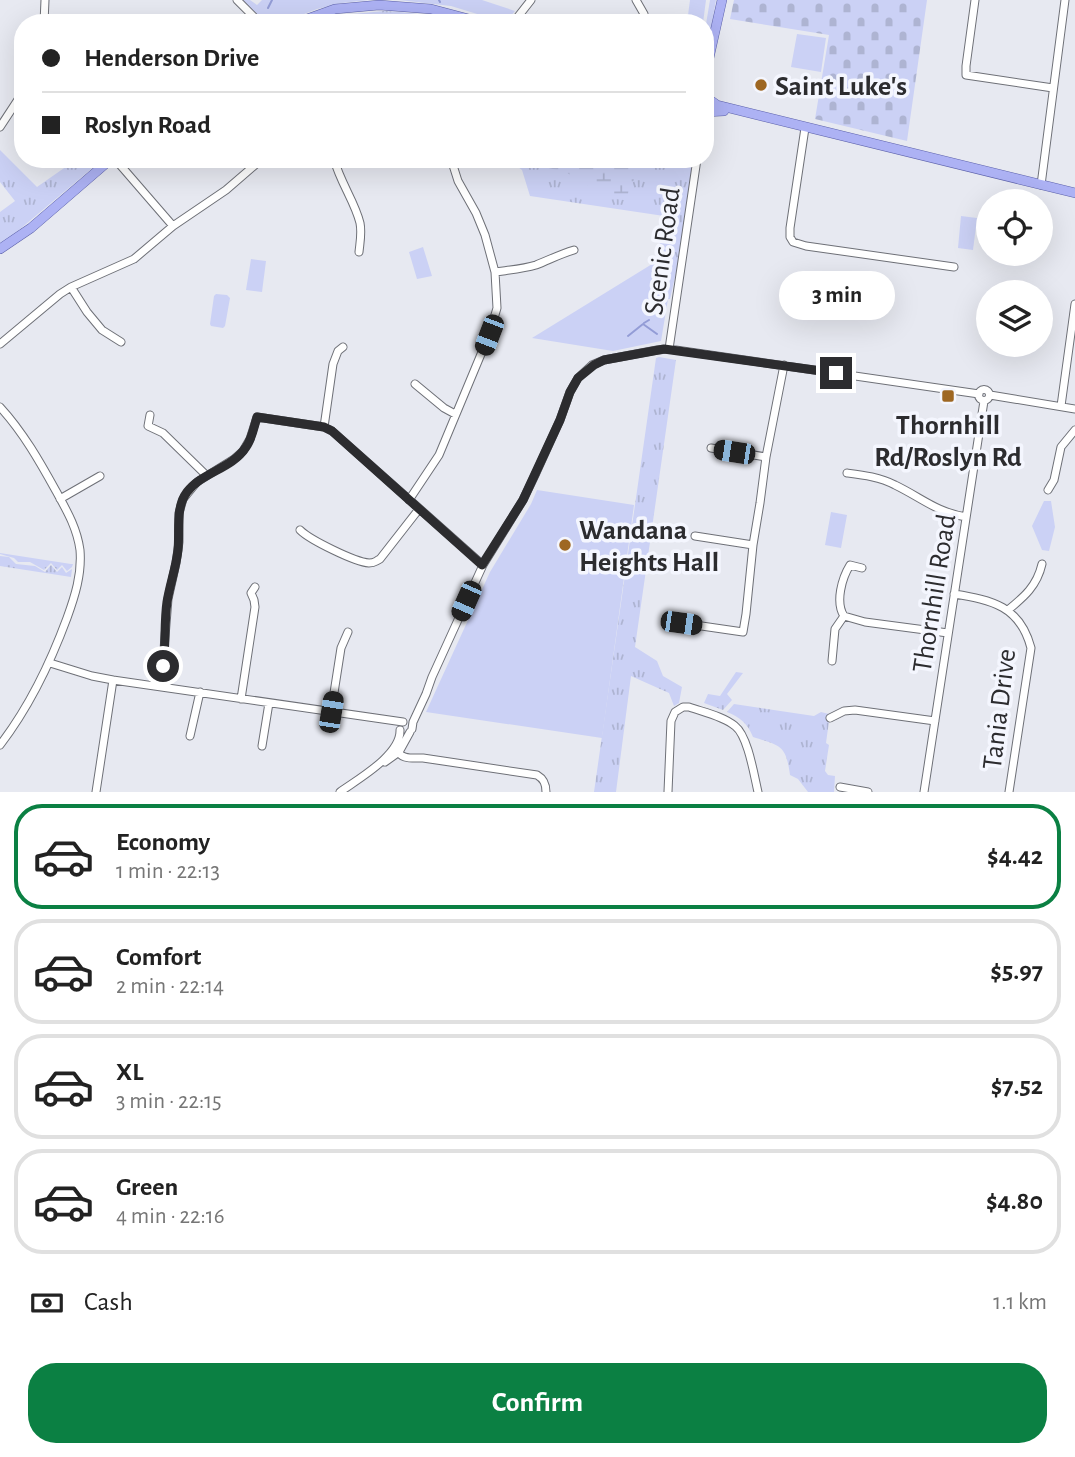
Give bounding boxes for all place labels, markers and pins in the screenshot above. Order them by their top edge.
place label: Saint Luke's [775,73,907,101]
marker: Saint Luke's [753,77,769,93]
marker: Thornhill Rd/Roslyn Rd [940,388,956,404]
place label: Thornhill Rd/Roslyn Rd [874,412,1022,472]
place label: Wandana Heights Hall [579,517,719,577]
marker: Wandana Heights Hall [557,537,573,553]

